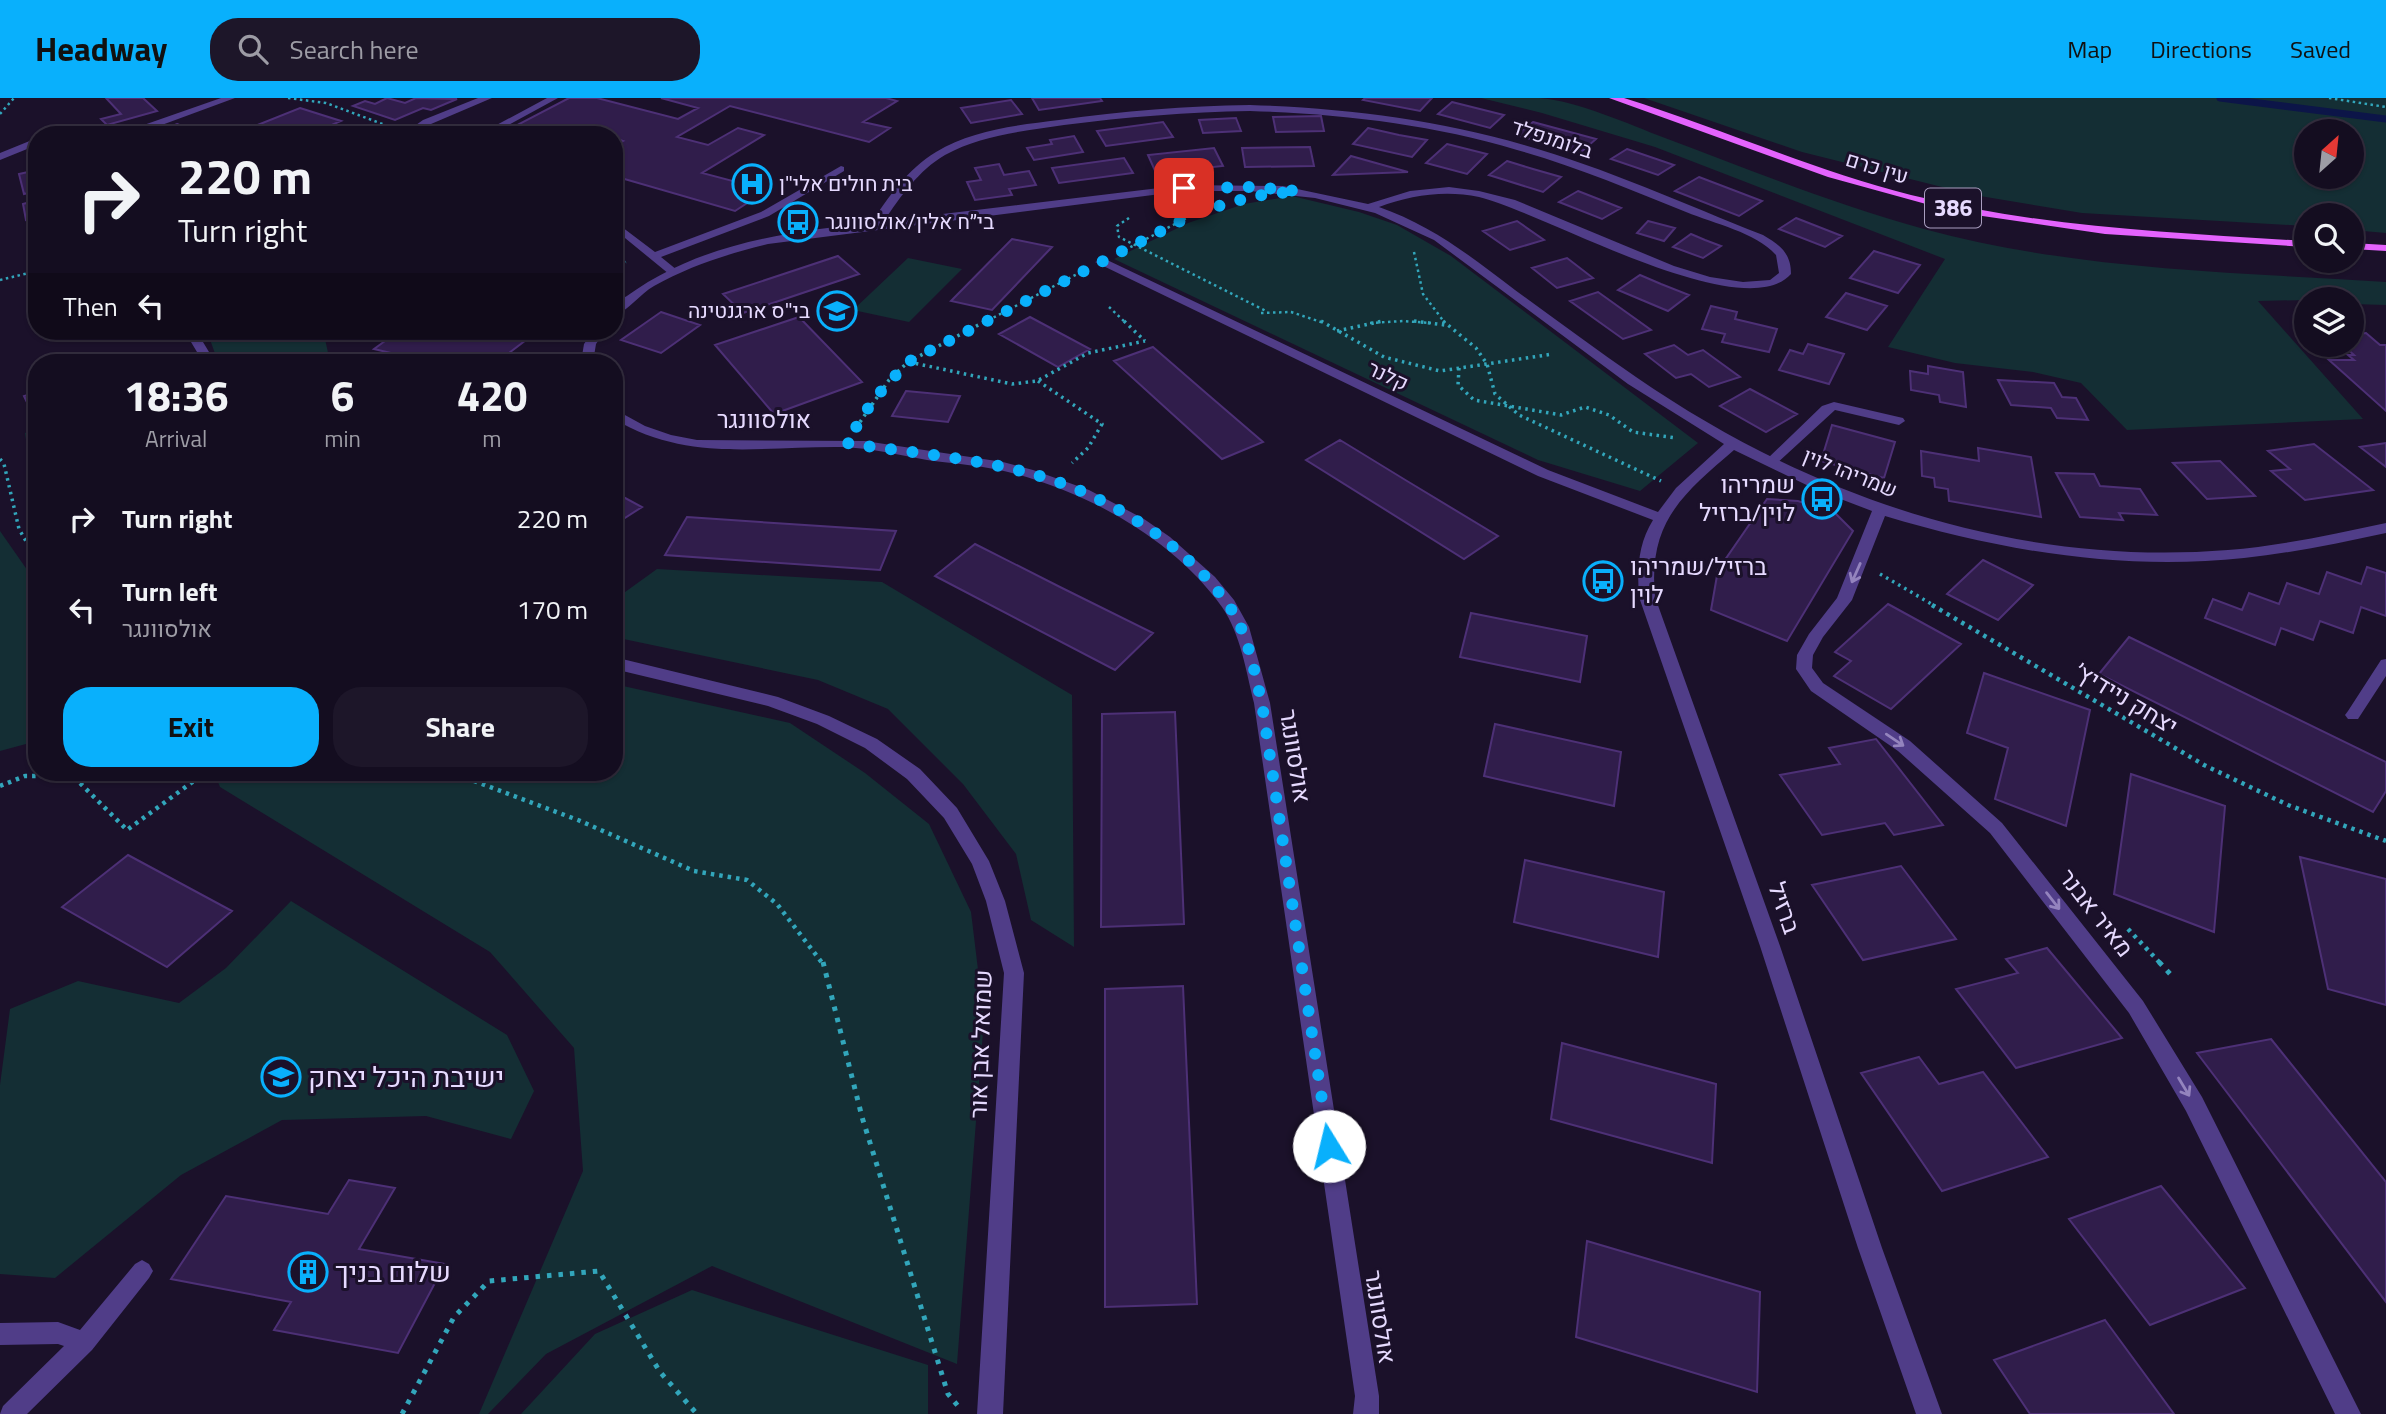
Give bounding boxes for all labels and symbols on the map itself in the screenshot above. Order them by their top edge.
street label: בלומנפלד [1507,110,1597,166]
north arrow [2294,119,2364,189]
street label: עין כרם [1842,142,1913,192]
pin [1154,158,1214,218]
hospital icon: בית חולים אלי"ן [731,163,773,205]
place label: בית חולים אלי"ן [779,167,913,199]
road number: 386 [1925,188,1981,228]
bus stop icon: בי״ח אלין/אולסוונגר [777,201,819,243]
place label: בי״ח אלין/אולסוונגר [825,205,994,237]
school or university icon: בי"ס ארגנטינה [816,290,858,332]
place label: בי"ס ארגנטינה [688,294,810,326]
street label: קלנר [1363,352,1414,398]
street label: אולסוונגר [717,401,811,437]
street label: שמריהו לוין [1798,439,1902,505]
place label: שמריהו לוין/ברזיל [1699,466,1795,530]
bus stop icon: שמריהו לוין/ברזיל [1801,478,1843,520]
place label: ברזיל/שמריהו לוין [1630,548,1767,612]
bus stop icon: ברזיל/שמריהו לוין [1582,560,1624,602]
one-way arrow [1849,562,1862,583]
street label: יצחק ניידיץ׳ [2068,653,2185,743]
street label: אולסוונגר [1271,707,1321,805]
one-way arrow [1884,733,1904,747]
street label: מאיר אבנר [2051,861,2143,964]
street label: ברזיל [1759,877,1811,939]
one-way arrow [2046,892,2061,910]
street label: שמואל אבן אור [959,969,1001,1119]
place label: ישיבת היכל יצחק [308,1055,504,1098]
school or university icon: ישיבת היכל יצחק [260,1056,302,1098]
one-way arrow [2178,1076,2191,1097]
position arrow [1292,1109,1366,1183]
place label: שלום בניך [335,1250,451,1293]
building icon: שלום בניך [287,1251,329,1293]
street label: אולסוונגר [1356,1268,1406,1366]

